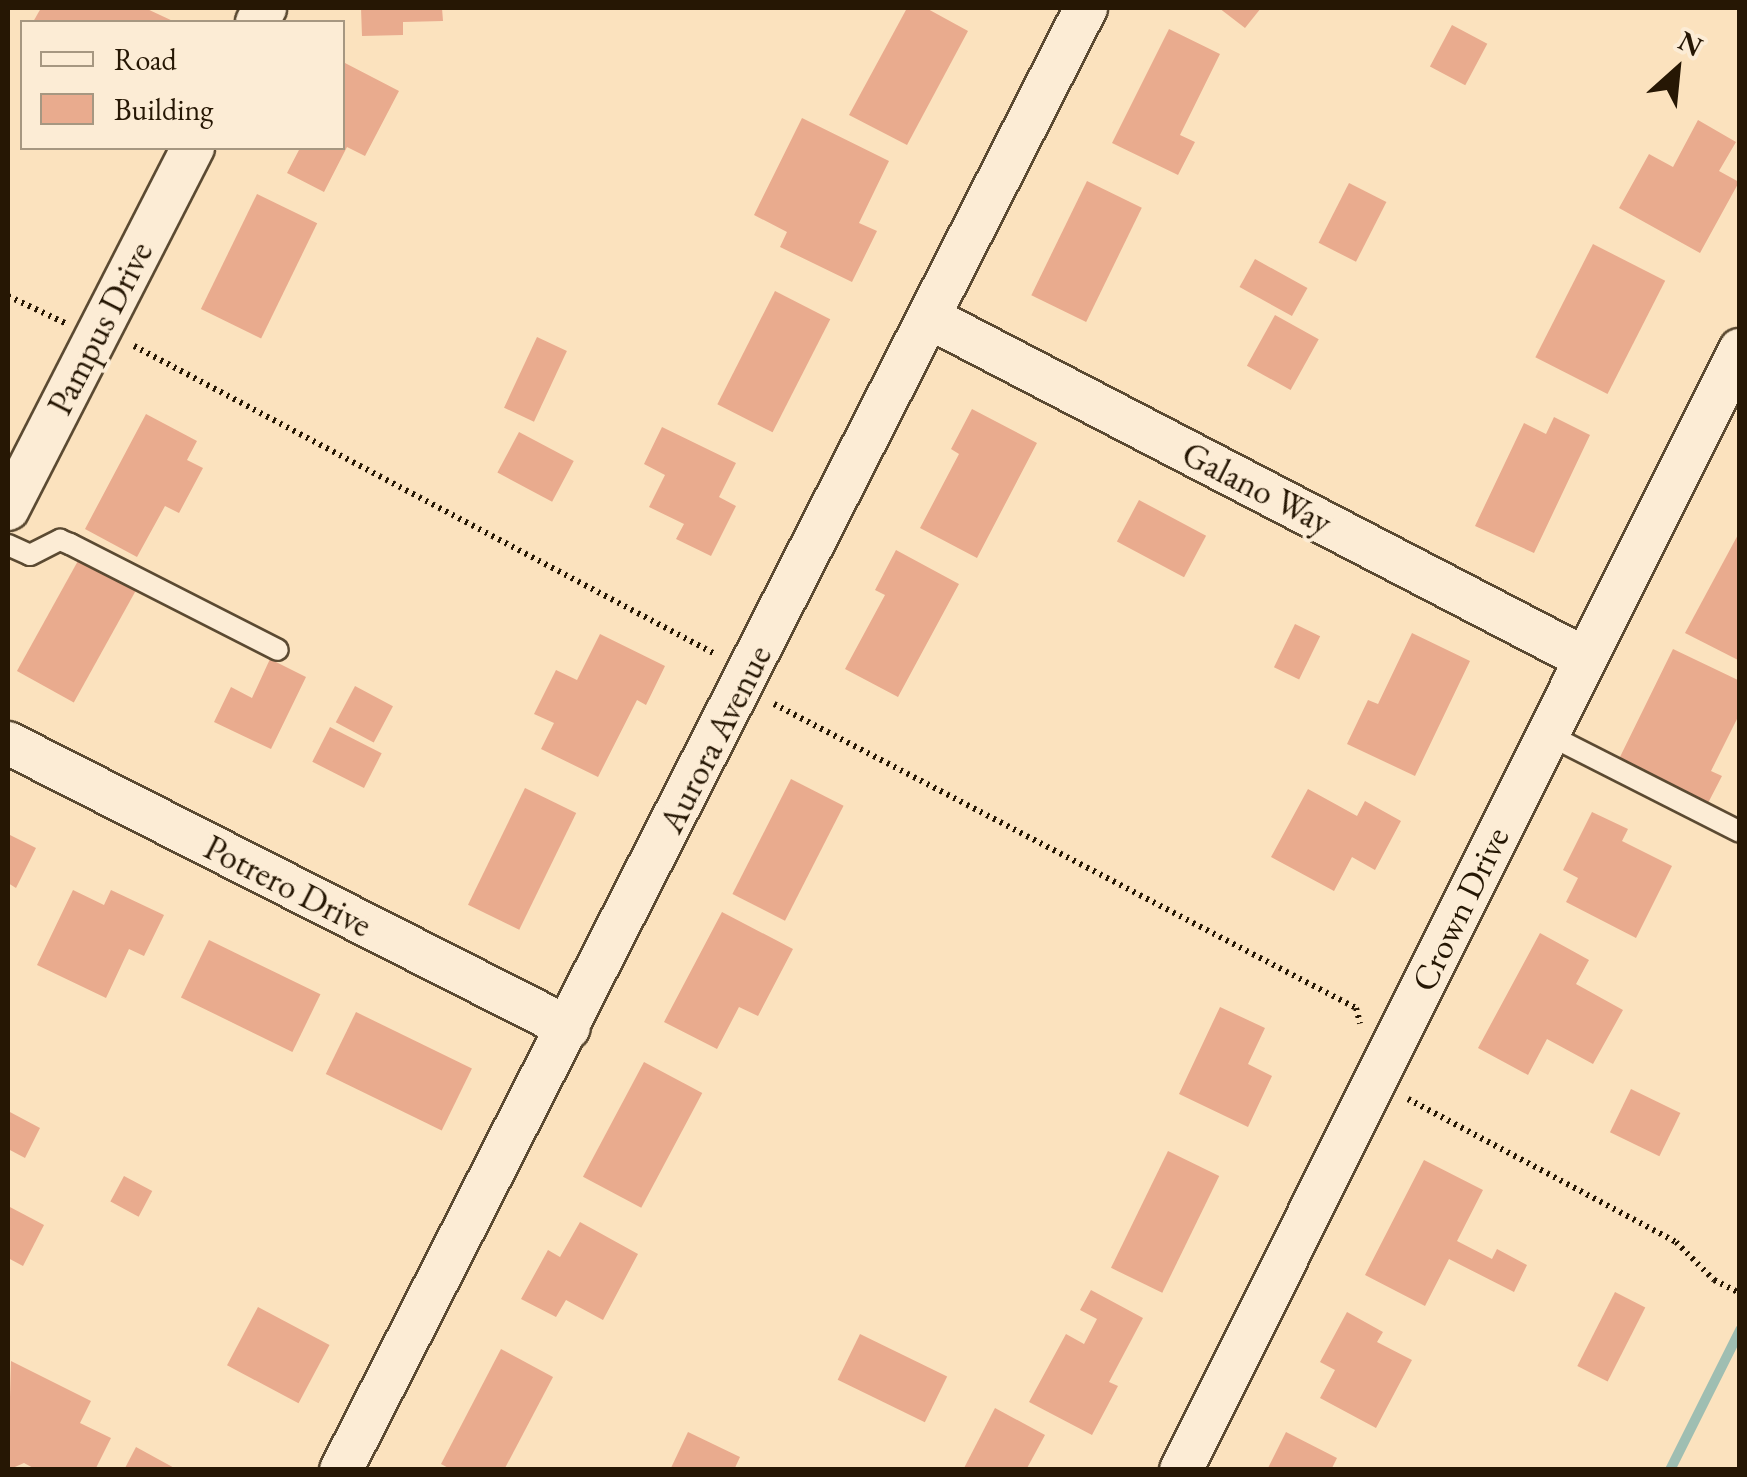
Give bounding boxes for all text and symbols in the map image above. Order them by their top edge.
legend [20,20,345,150]
north arrow [1627,20,1727,120]
text: N [1672,22,1709,64]
text: Road [114,40,177,79]
text: Building [114,90,213,129]
street label: Pampus Drive [39,235,161,421]
street label: Galano Way [1175,432,1339,544]
street label: Aurora Avenue [650,638,780,840]
street label: Crown Drive [1402,820,1518,998]
street label: Potrero Drive [197,826,379,946]

